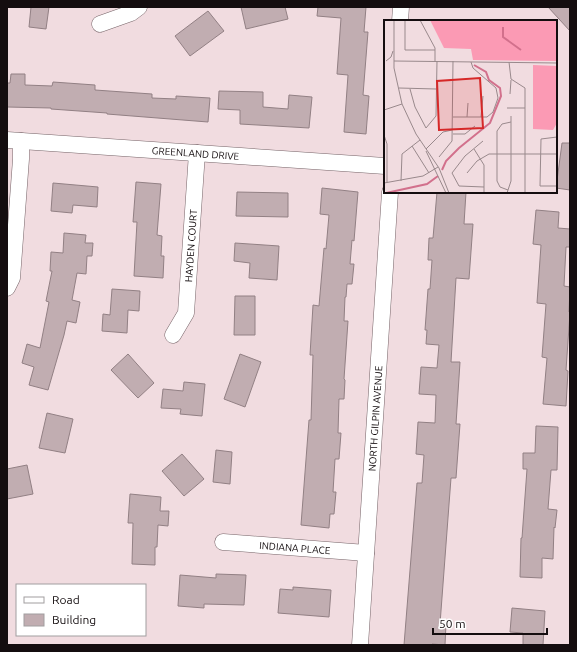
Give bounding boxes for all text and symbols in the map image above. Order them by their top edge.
inset map [384,20,557,193]
street label: GREENLAND DRIVE [151,145,240,162]
street label: HAYDEN COURT [183,208,199,283]
street label: NORTH GILPIN AVENUE [367,365,385,472]
street label: INDIANA PLACE [259,540,331,556]
legend [16,584,146,636]
text: Road [52,593,80,606]
scale bar [433,610,547,636]
text: Building [52,613,96,626]
text: 50 m [439,617,466,630]

